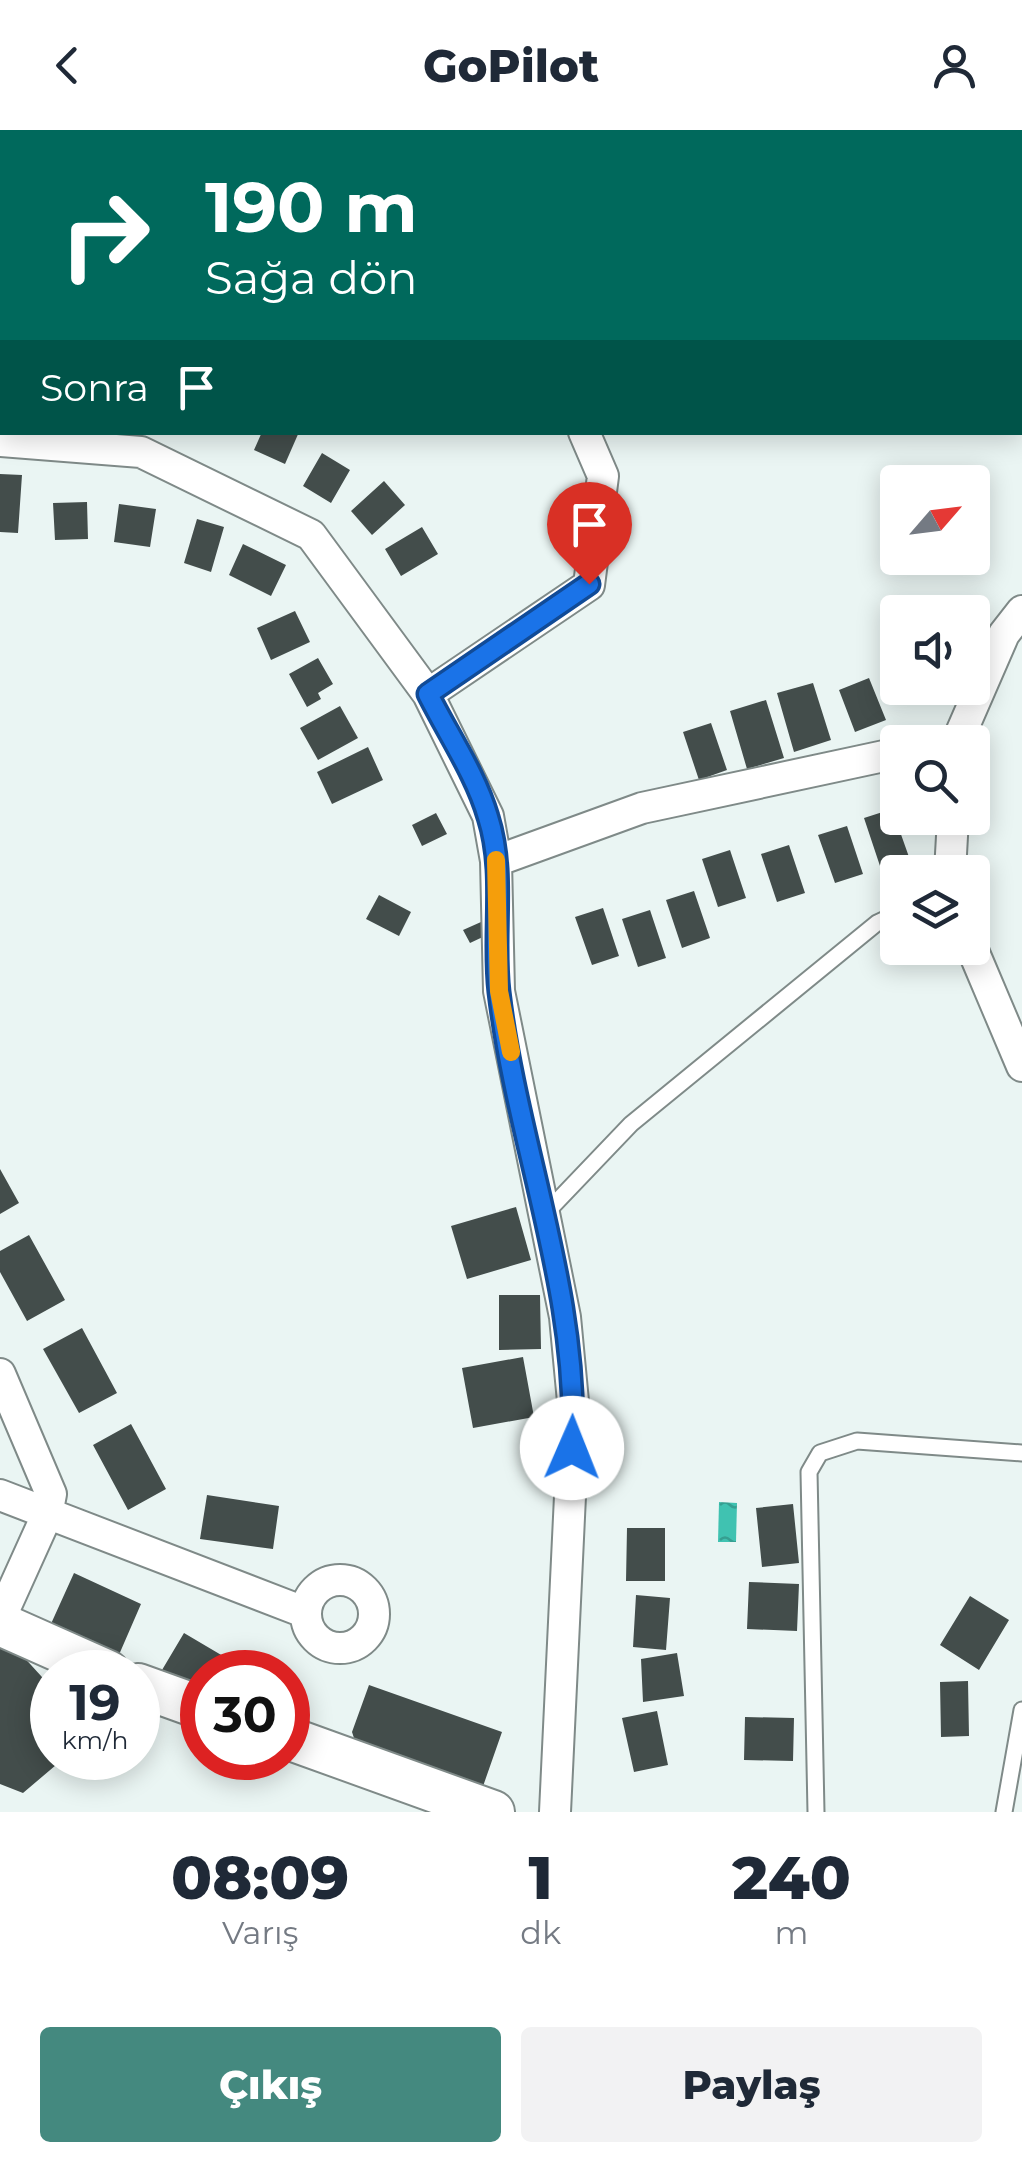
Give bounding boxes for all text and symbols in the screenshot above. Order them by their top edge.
icon: back [40,38,95,93]
text: GoPilot [423,38,599,93]
icon: person [927,38,982,93]
text: 190 m [205,164,418,250]
icon: right [40,170,170,300]
text: Sağa dön [205,250,418,305]
icon: arrive [169,360,224,415]
text: Sonra [40,364,149,411]
north arrow [880,465,990,575]
map controls [880,465,990,965]
pin [547,482,632,585]
icon: arrive [562,497,617,552]
button: sound [880,595,990,705]
button: search [880,725,990,835]
button: layers [880,855,990,965]
position arrow [520,1396,624,1500]
speed limit sign: 30 [180,1650,310,1780]
text: 19 [69,1672,121,1733]
text: km/h [62,1725,128,1755]
text: 08:09 [171,1841,349,1914]
text: 1 [529,1841,553,1914]
text: 240 [732,1841,851,1914]
text: Varış [222,1913,298,1952]
text: dk [520,1913,561,1952]
text: m [775,1913,809,1952]
button: Çıkış [40,2027,501,2142]
button: Paylaş [521,2027,982,2142]

